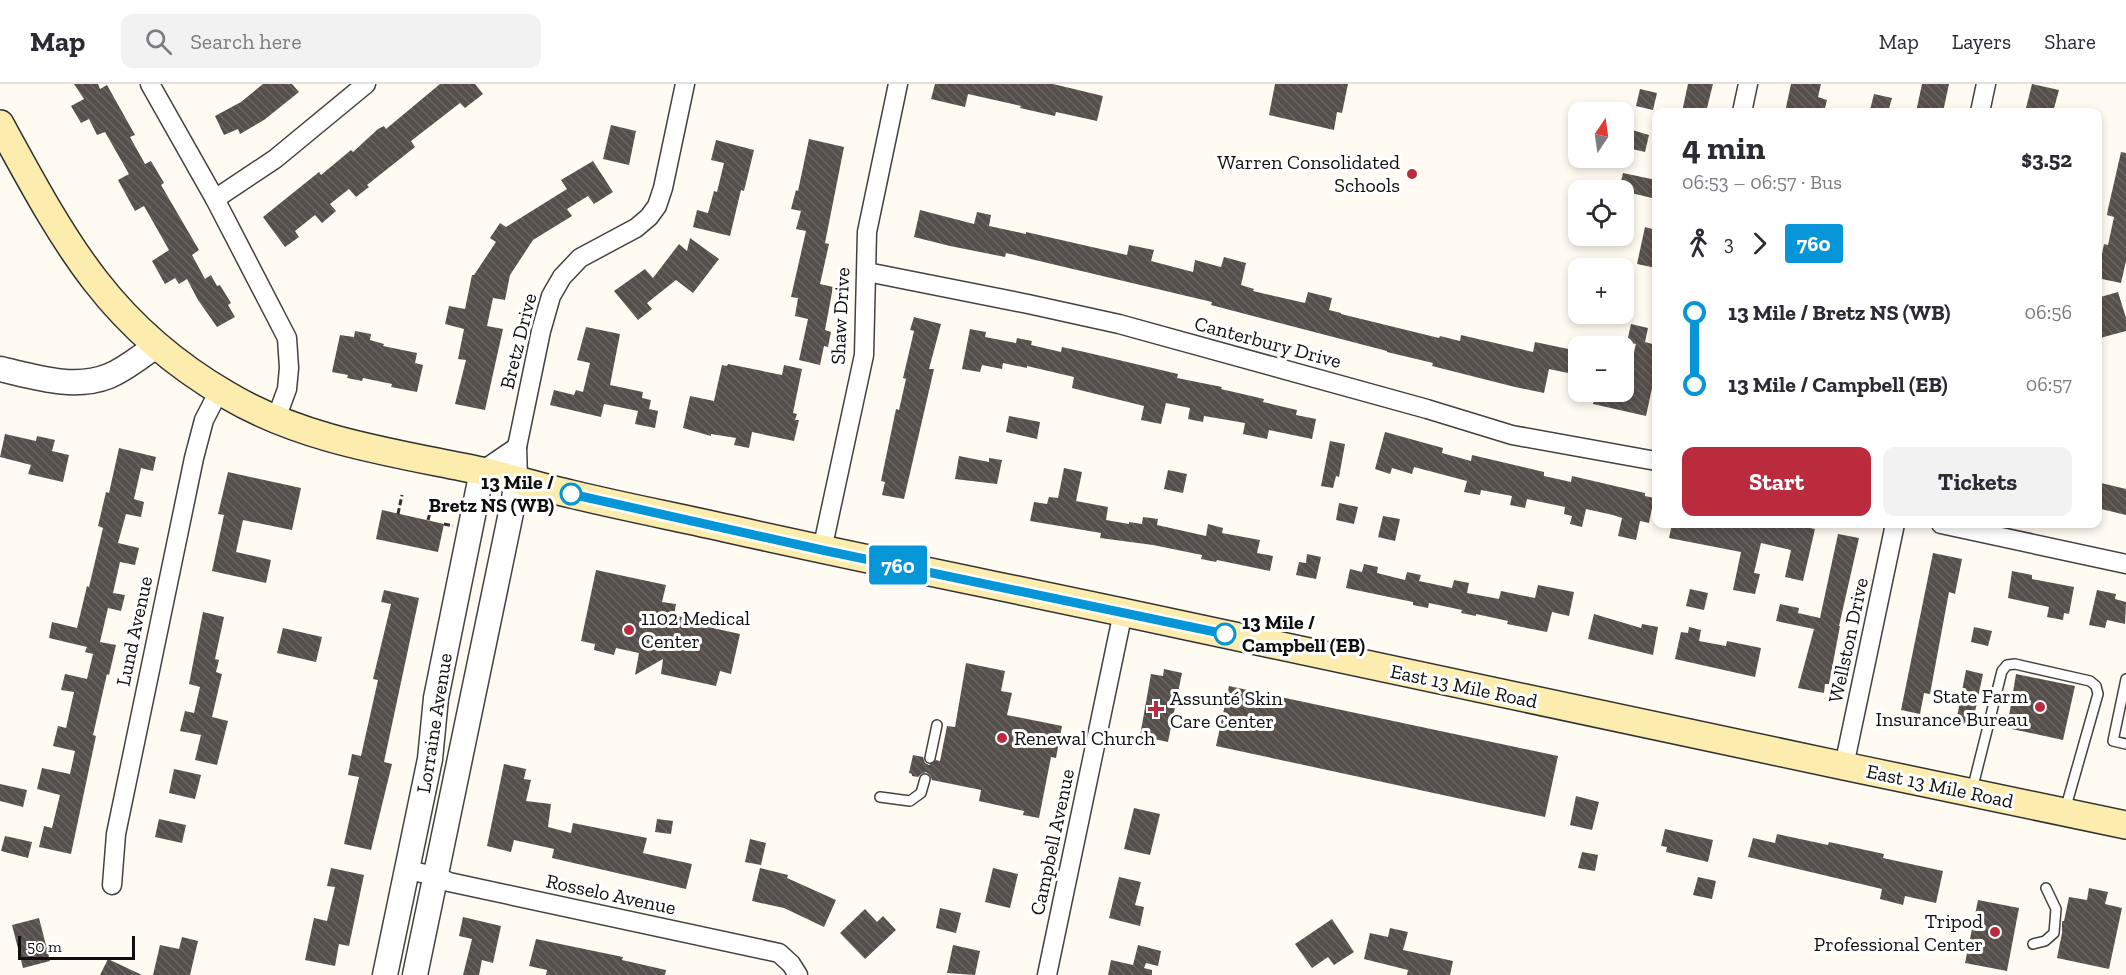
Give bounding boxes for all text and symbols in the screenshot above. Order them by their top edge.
search box [121,14,541,68]
text: Map [30,25,85,58]
icon: search [142,25,175,58]
text: Search here [190,28,302,55]
text: Map [1879,29,1919,54]
text: Layers [1952,29,2011,54]
text: Share [2044,29,2096,54]
north arrow [1568,102,1634,168]
map controls [1568,102,1634,402]
text: 4 min [1682,128,1765,167]
text: $3.52 [2021,146,2072,173]
place label: Warren Consolidated Schools [1217,150,1400,197]
marker: Warren Consolidated Schools [1405,167,1419,181]
text: 06:53 – 06:57 · Bus [1682,170,1842,194]
button: locate [1568,180,1634,246]
icon: walk [1682,227,1715,260]
icon: forward [1743,227,1776,260]
text: 3 [1724,231,1734,255]
text: 760 [1797,231,1831,256]
button: + [1568,258,1634,324]
street label: Shaw Drive [825,267,855,365]
street label: Bretz Drive [494,290,542,392]
text: 13 Mile / Bretz NS (WB) [1728,299,1950,326]
text: 06:56 [2025,300,2072,324]
street label: Canterbury Drive [1192,311,1344,373]
button: − [1568,336,1634,402]
text: 13 Mile / Campbell (EB) [1728,371,1948,398]
text: 06:57 [2026,372,2072,396]
button: Start [1682,447,1871,516]
button: Tickets [1883,447,2072,516]
place label: 13 Mile / Bretz NS (WB) [429,470,554,517]
marker: 13 Mile / Bretz NS (WB) [560,483,582,505]
line badge: 760 [864,546,932,584]
text: 760 [881,553,915,578]
street label: Lund Avenue [111,574,157,688]
street label: Wellston Drive [1823,575,1873,705]
place label: 1102 Medical Center [641,606,750,653]
place label: 13 Mile / Campbell (EB) [1242,610,1365,657]
marker: 1102 Medical Center [622,623,636,637]
marker: 13 Mile / Campbell (EB) [1214,623,1236,645]
street label: Lorraine Avenue [411,651,457,795]
street label: East 13 Mile Road [1388,659,1540,713]
place label: State Farm Insurance Bureau [1875,684,2029,731]
place label: Assunté Skin Care Center [1170,686,1283,733]
marker: Assunté Skin Care Center [1147,700,1165,718]
marker: State Farm Insurance Bureau [2033,700,2047,714]
place label: Renewal Church [1014,726,1156,750]
marker: Renewal Church [995,731,1009,745]
street label: East 13 Mile Road [1864,759,2016,813]
street label: Campbell Avenue [1025,767,1079,917]
street label: Rosselo Avenue [544,869,678,919]
place label: Tripod Professional Center [1814,909,1983,956]
marker: Tripod Professional Center [1988,925,2002,939]
scale bar [18,933,135,960]
text: 50 m [27,937,62,956]

